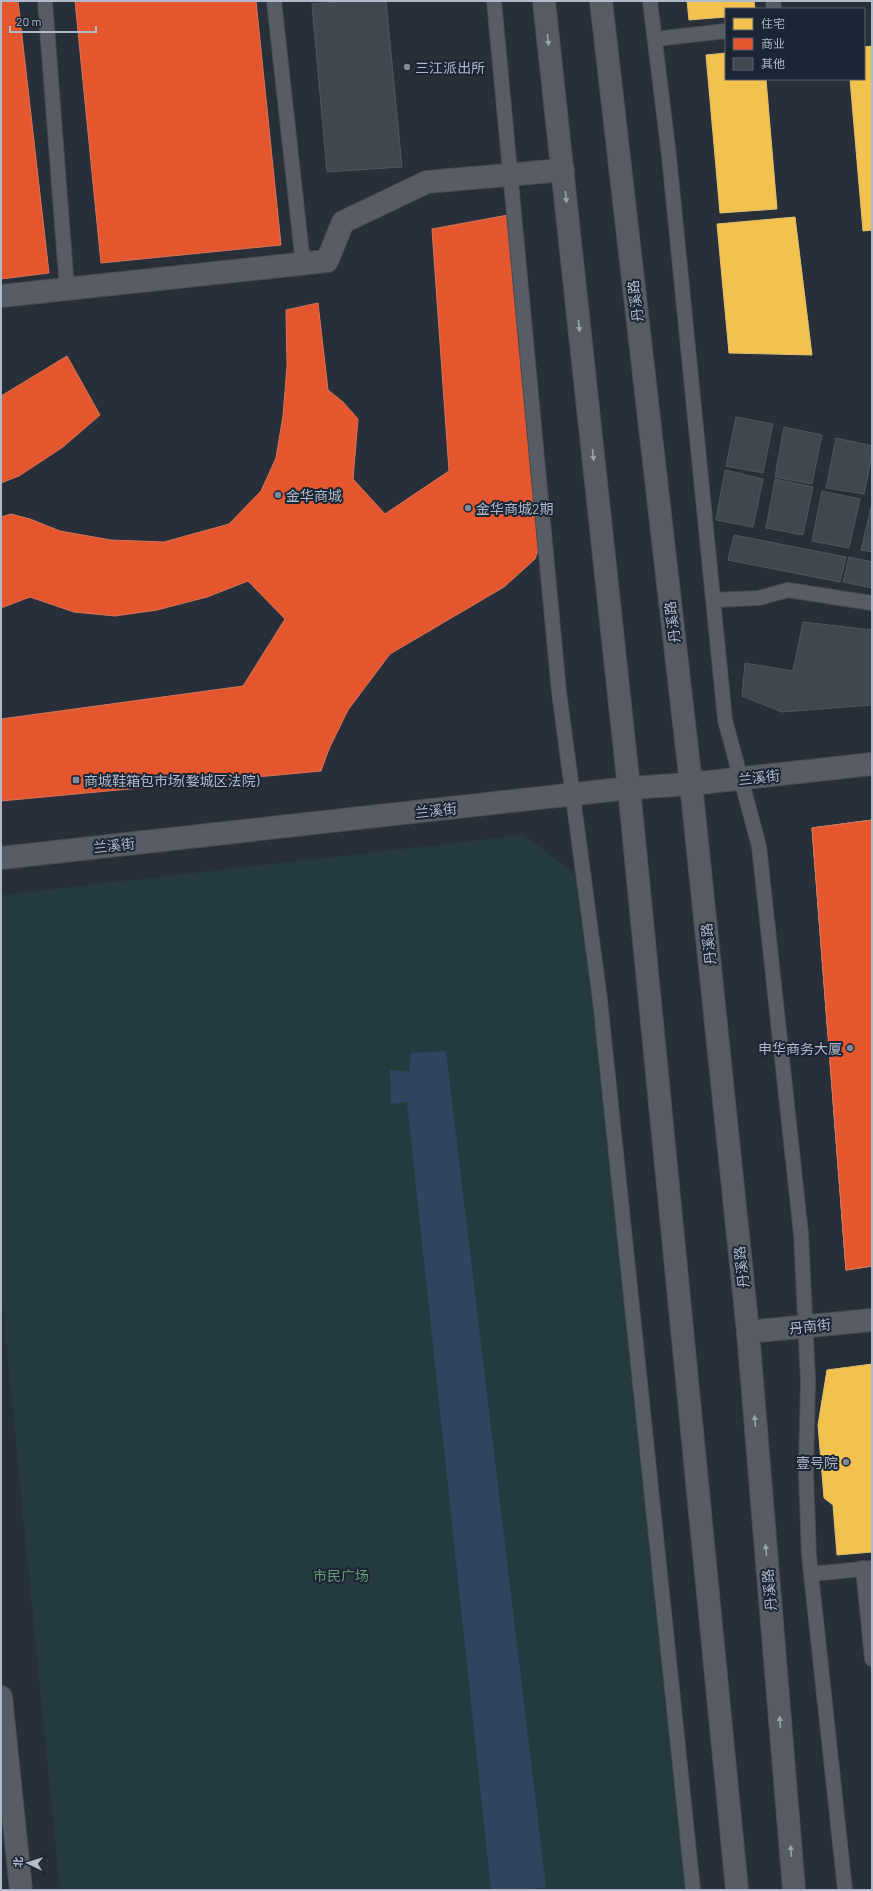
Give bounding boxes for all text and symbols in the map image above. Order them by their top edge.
scale bar [10,8,96,34]
legend [725,8,865,80]
text: 20 m [16,14,42,28]
text: 住宅 [761,16,785,30]
one-way arrow [545,34,551,46]
text: 商业 [761,36,785,50]
text: 其他 [761,56,785,70]
place label: 三江派出所 [415,59,485,76]
marker: 三江派出所 [402,62,412,72]
one-way arrow [562,191,569,203]
street label: 丹溪路 [624,279,646,323]
one-way arrow [576,320,583,332]
one-way arrow [590,449,597,461]
place label: 金华商城 [286,487,342,504]
marker: 金华商城 [273,490,283,500]
place label: 金华商城2期 [476,500,554,517]
marker: 金华商城2期 [463,503,473,513]
street label: 丹溪路 [661,600,683,644]
street label: 兰溪街 [737,766,781,788]
place label: 商城鞋箱包市场(婺城区法院) [84,772,260,789]
marker: 商城鞋箱包市场(婺城区法院) [71,775,81,785]
street label: 兰溪街 [414,799,458,821]
street label: 兰溪街 [92,834,136,856]
street label: 丹溪路 [697,922,719,966]
place label: 申华商务大厦 [758,1040,842,1057]
marker: 申华商务大厦 [845,1043,855,1053]
street label: 丹溪路 [730,1245,752,1289]
street label: 丹南街 [788,1315,832,1337]
one-way arrow [752,1415,759,1427]
place label: 壹号院 [796,1454,838,1471]
marker: 壹号院 [841,1457,851,1467]
one-way arrow [763,1544,769,1556]
park label: 市民广场 [313,1567,369,1584]
street label: 丹溪路 [759,1568,779,1612]
one-way arrow [777,1716,784,1728]
north arrow [8,1843,48,1883]
one-way arrow [788,1845,794,1857]
text: 北 [11,1856,24,1868]

